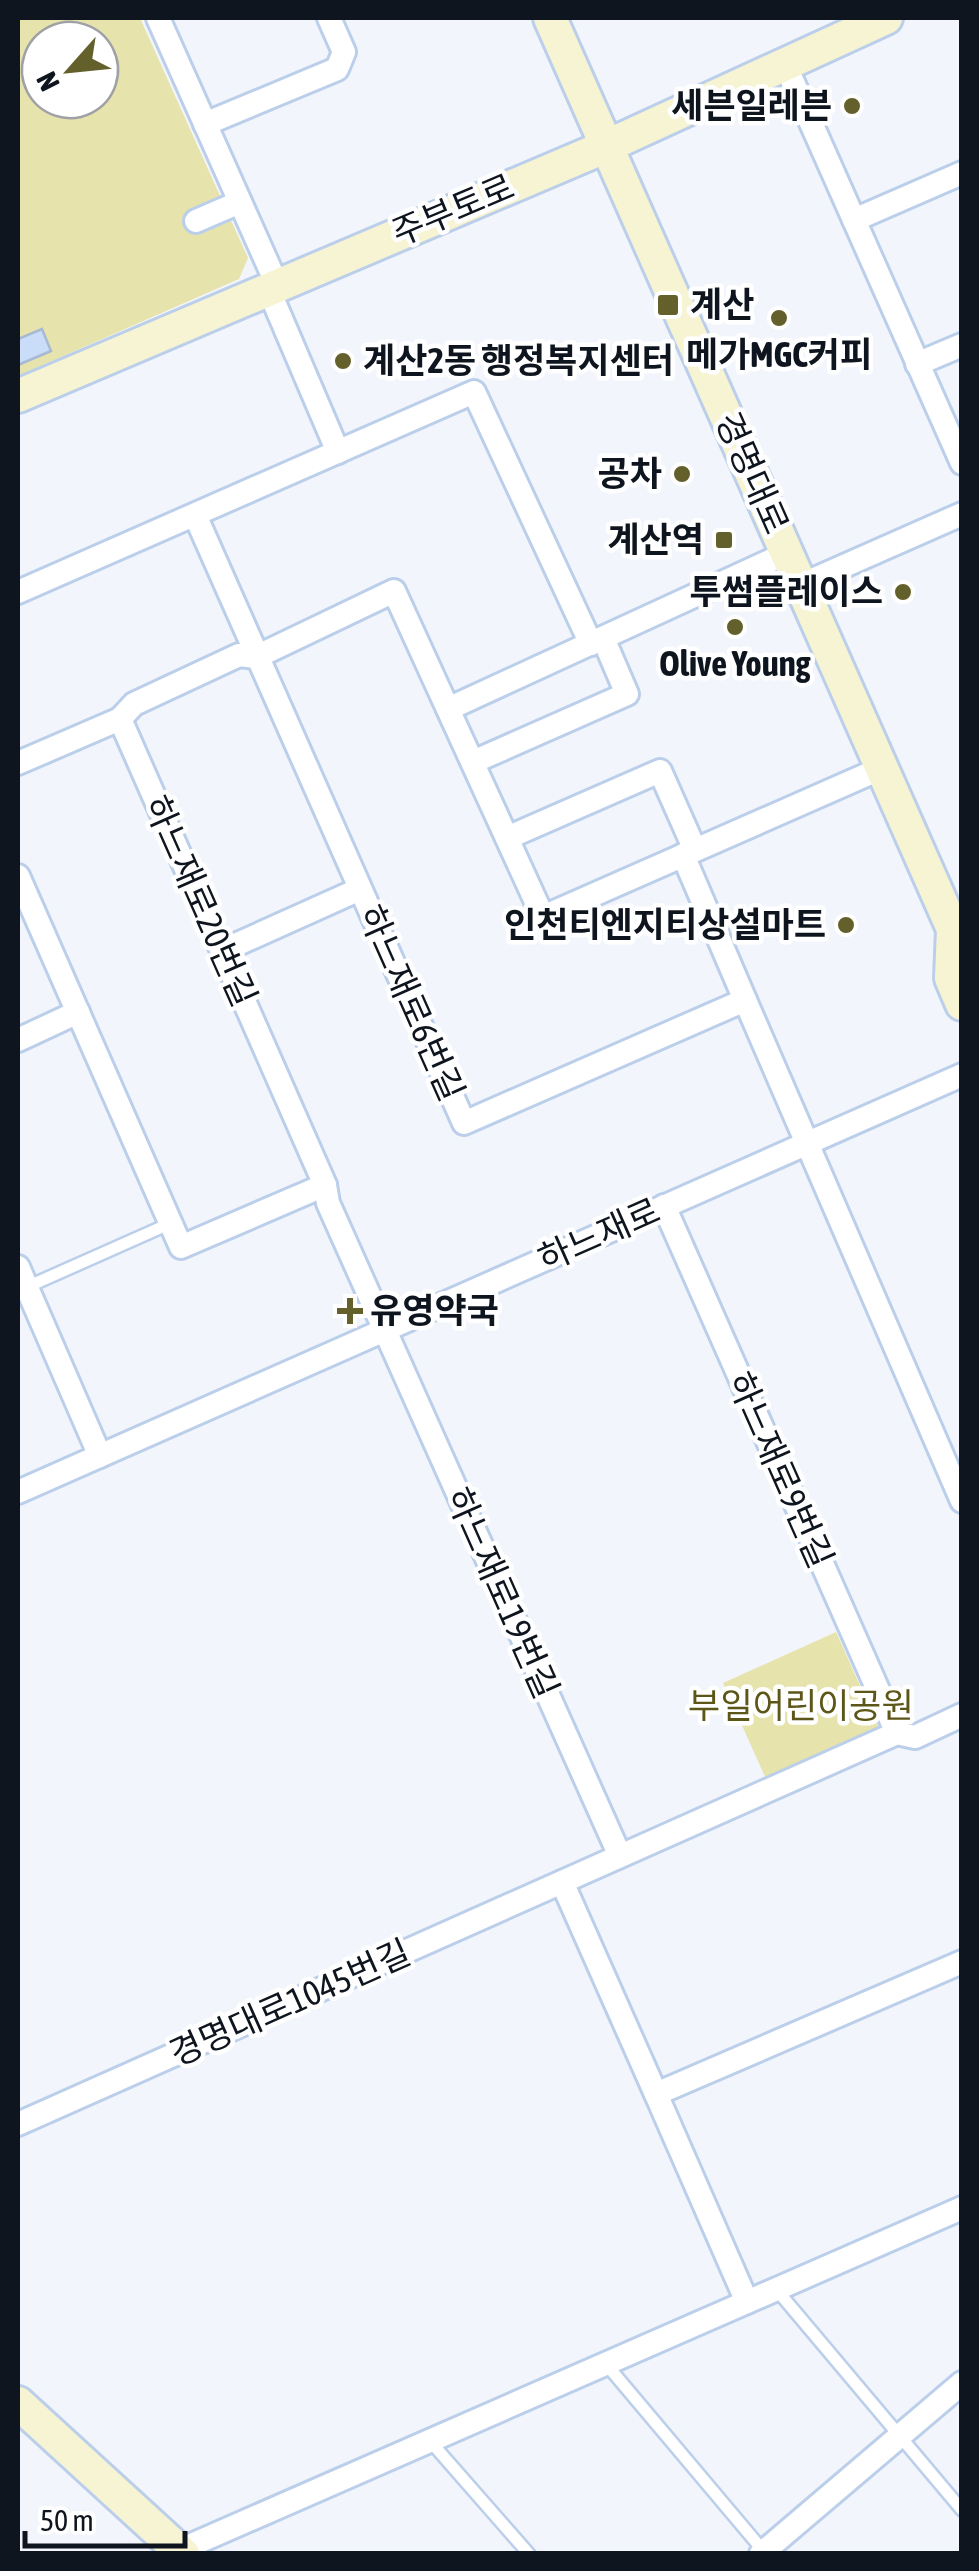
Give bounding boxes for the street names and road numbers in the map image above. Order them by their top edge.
street label: 주부토로 [386,166,520,253]
street label: 경명대로 [708,406,797,540]
street label: 하느재로20번길 [137,789,265,1012]
street label: 하느재로6번길 [351,899,473,1106]
street label: 하느재로 [532,1190,666,1279]
street label: 하느재로9번길 [720,1366,842,1573]
street label: 하느재로19번길 [439,1481,567,1704]
street label: 경명대로1045번길 [163,1931,416,2073]

